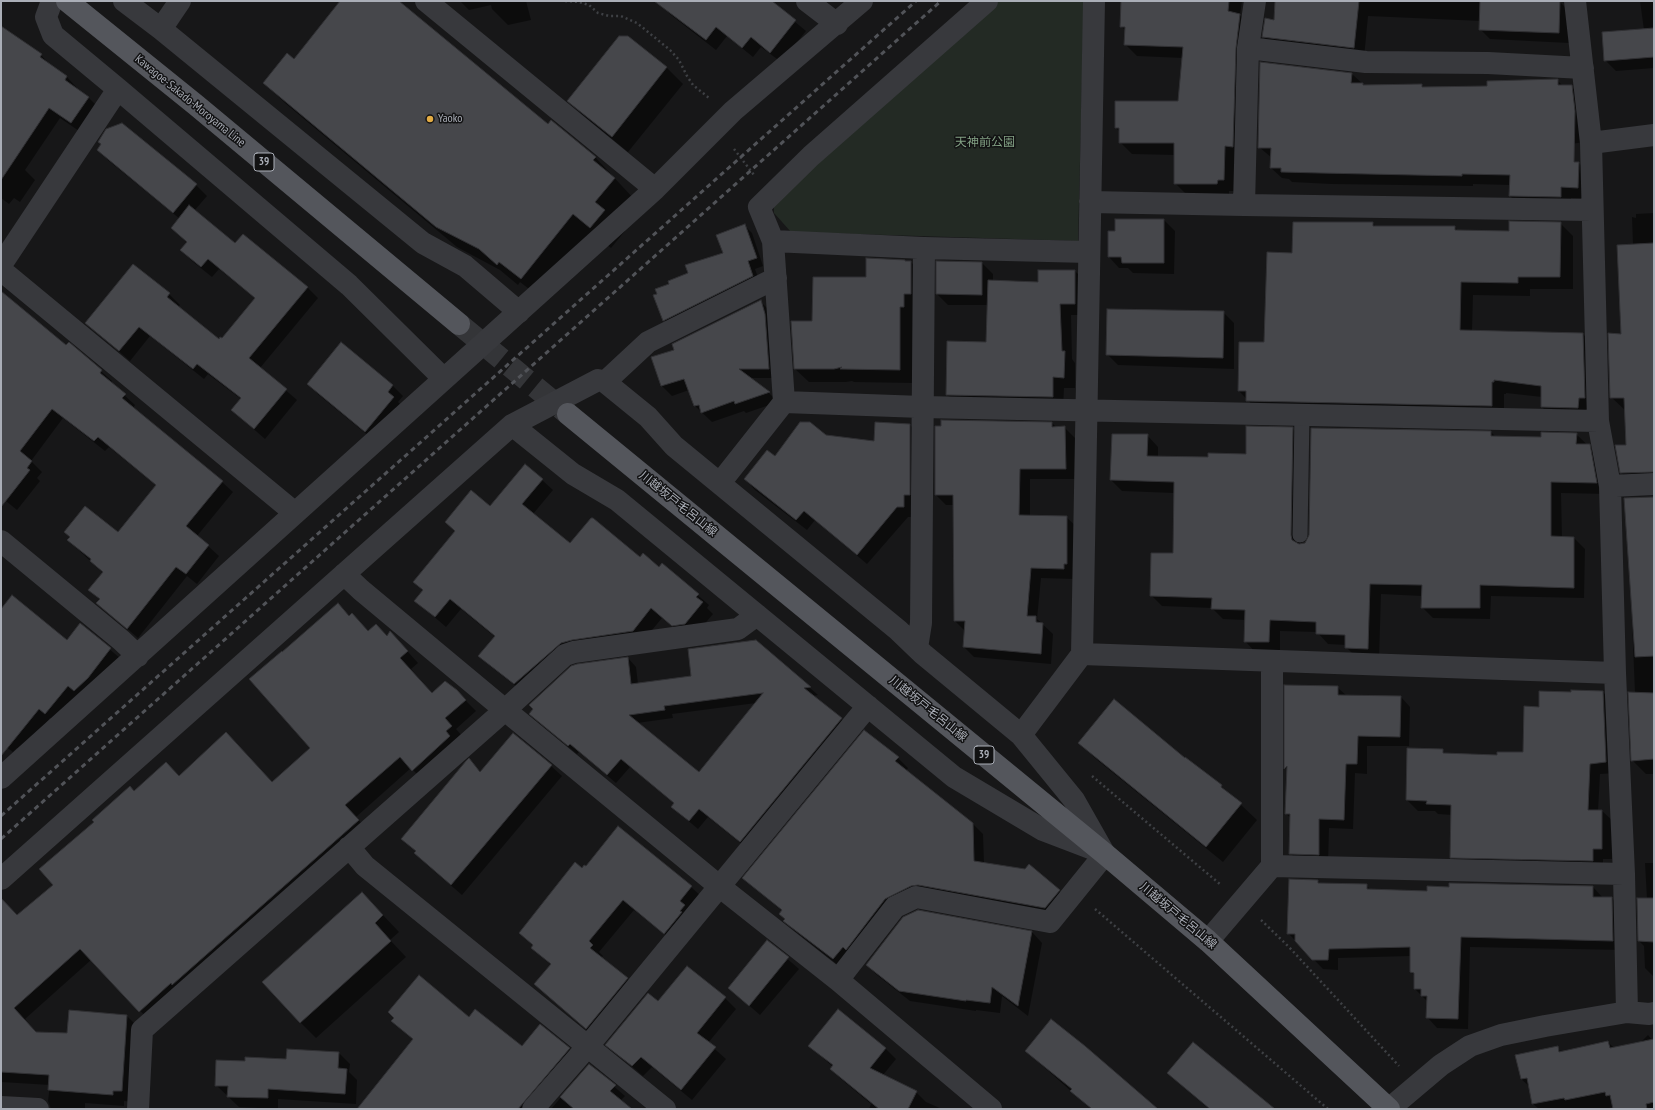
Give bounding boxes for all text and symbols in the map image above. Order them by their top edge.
street label: Kawagoe-Sakado-Moroyama Line [132,52,248,150]
place label: Yaoko [438,112,462,126]
marker: Yaoko [425,114,435,124]
park label: 天神前公園 [955,136,1015,150]
road number: 39 [254,153,274,171]
street label: 川越坂戸毛呂山線 [636,468,720,540]
street label: 川越坂戸毛呂山線 [886,673,970,745]
road number: 39 [974,746,994,764]
street label: 川越坂戸毛呂山線 [1137,880,1219,952]

